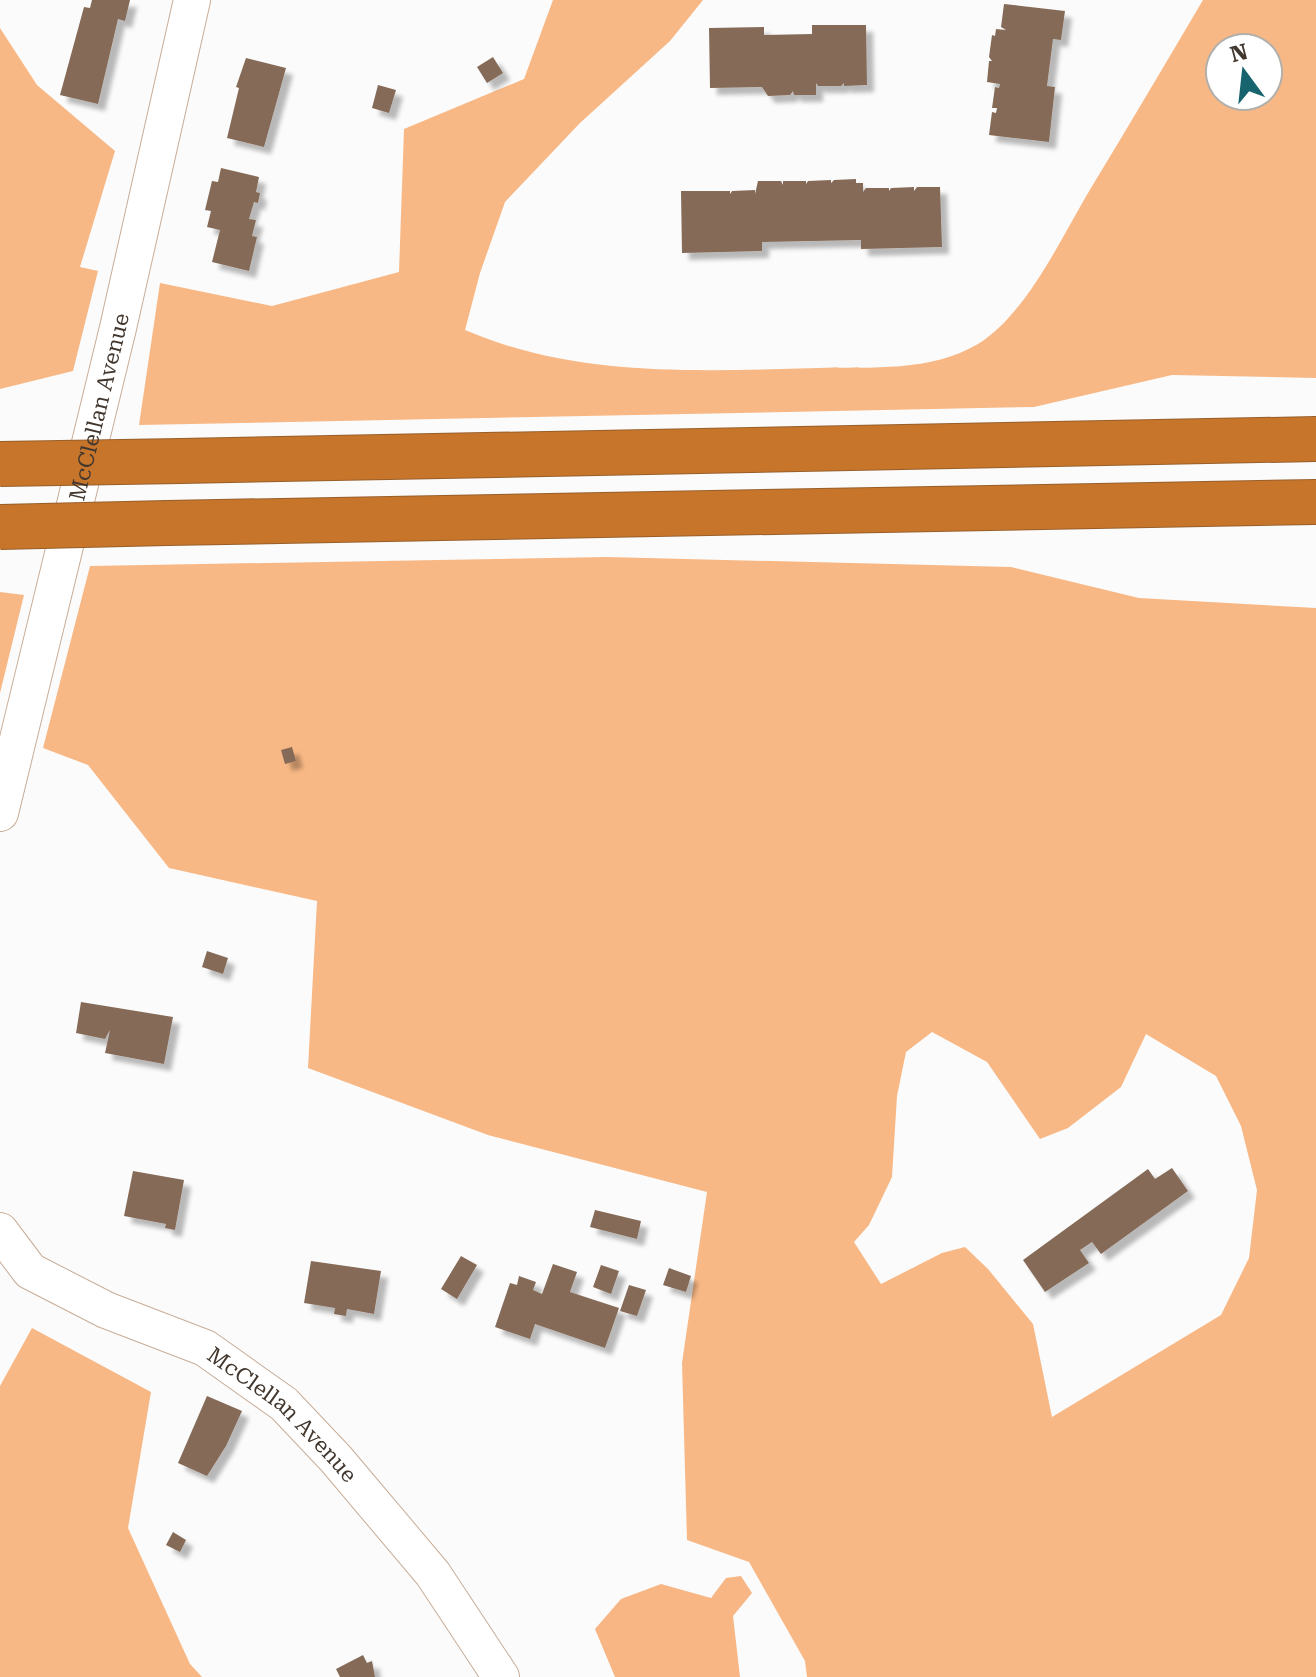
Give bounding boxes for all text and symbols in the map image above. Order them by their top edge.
north arrow [1204,32,1284,112]
text: N [1228,39,1250,67]
street label: McClellan Avenue [64,311,133,503]
street label: McClellan Avenue [203,1342,362,1487]

